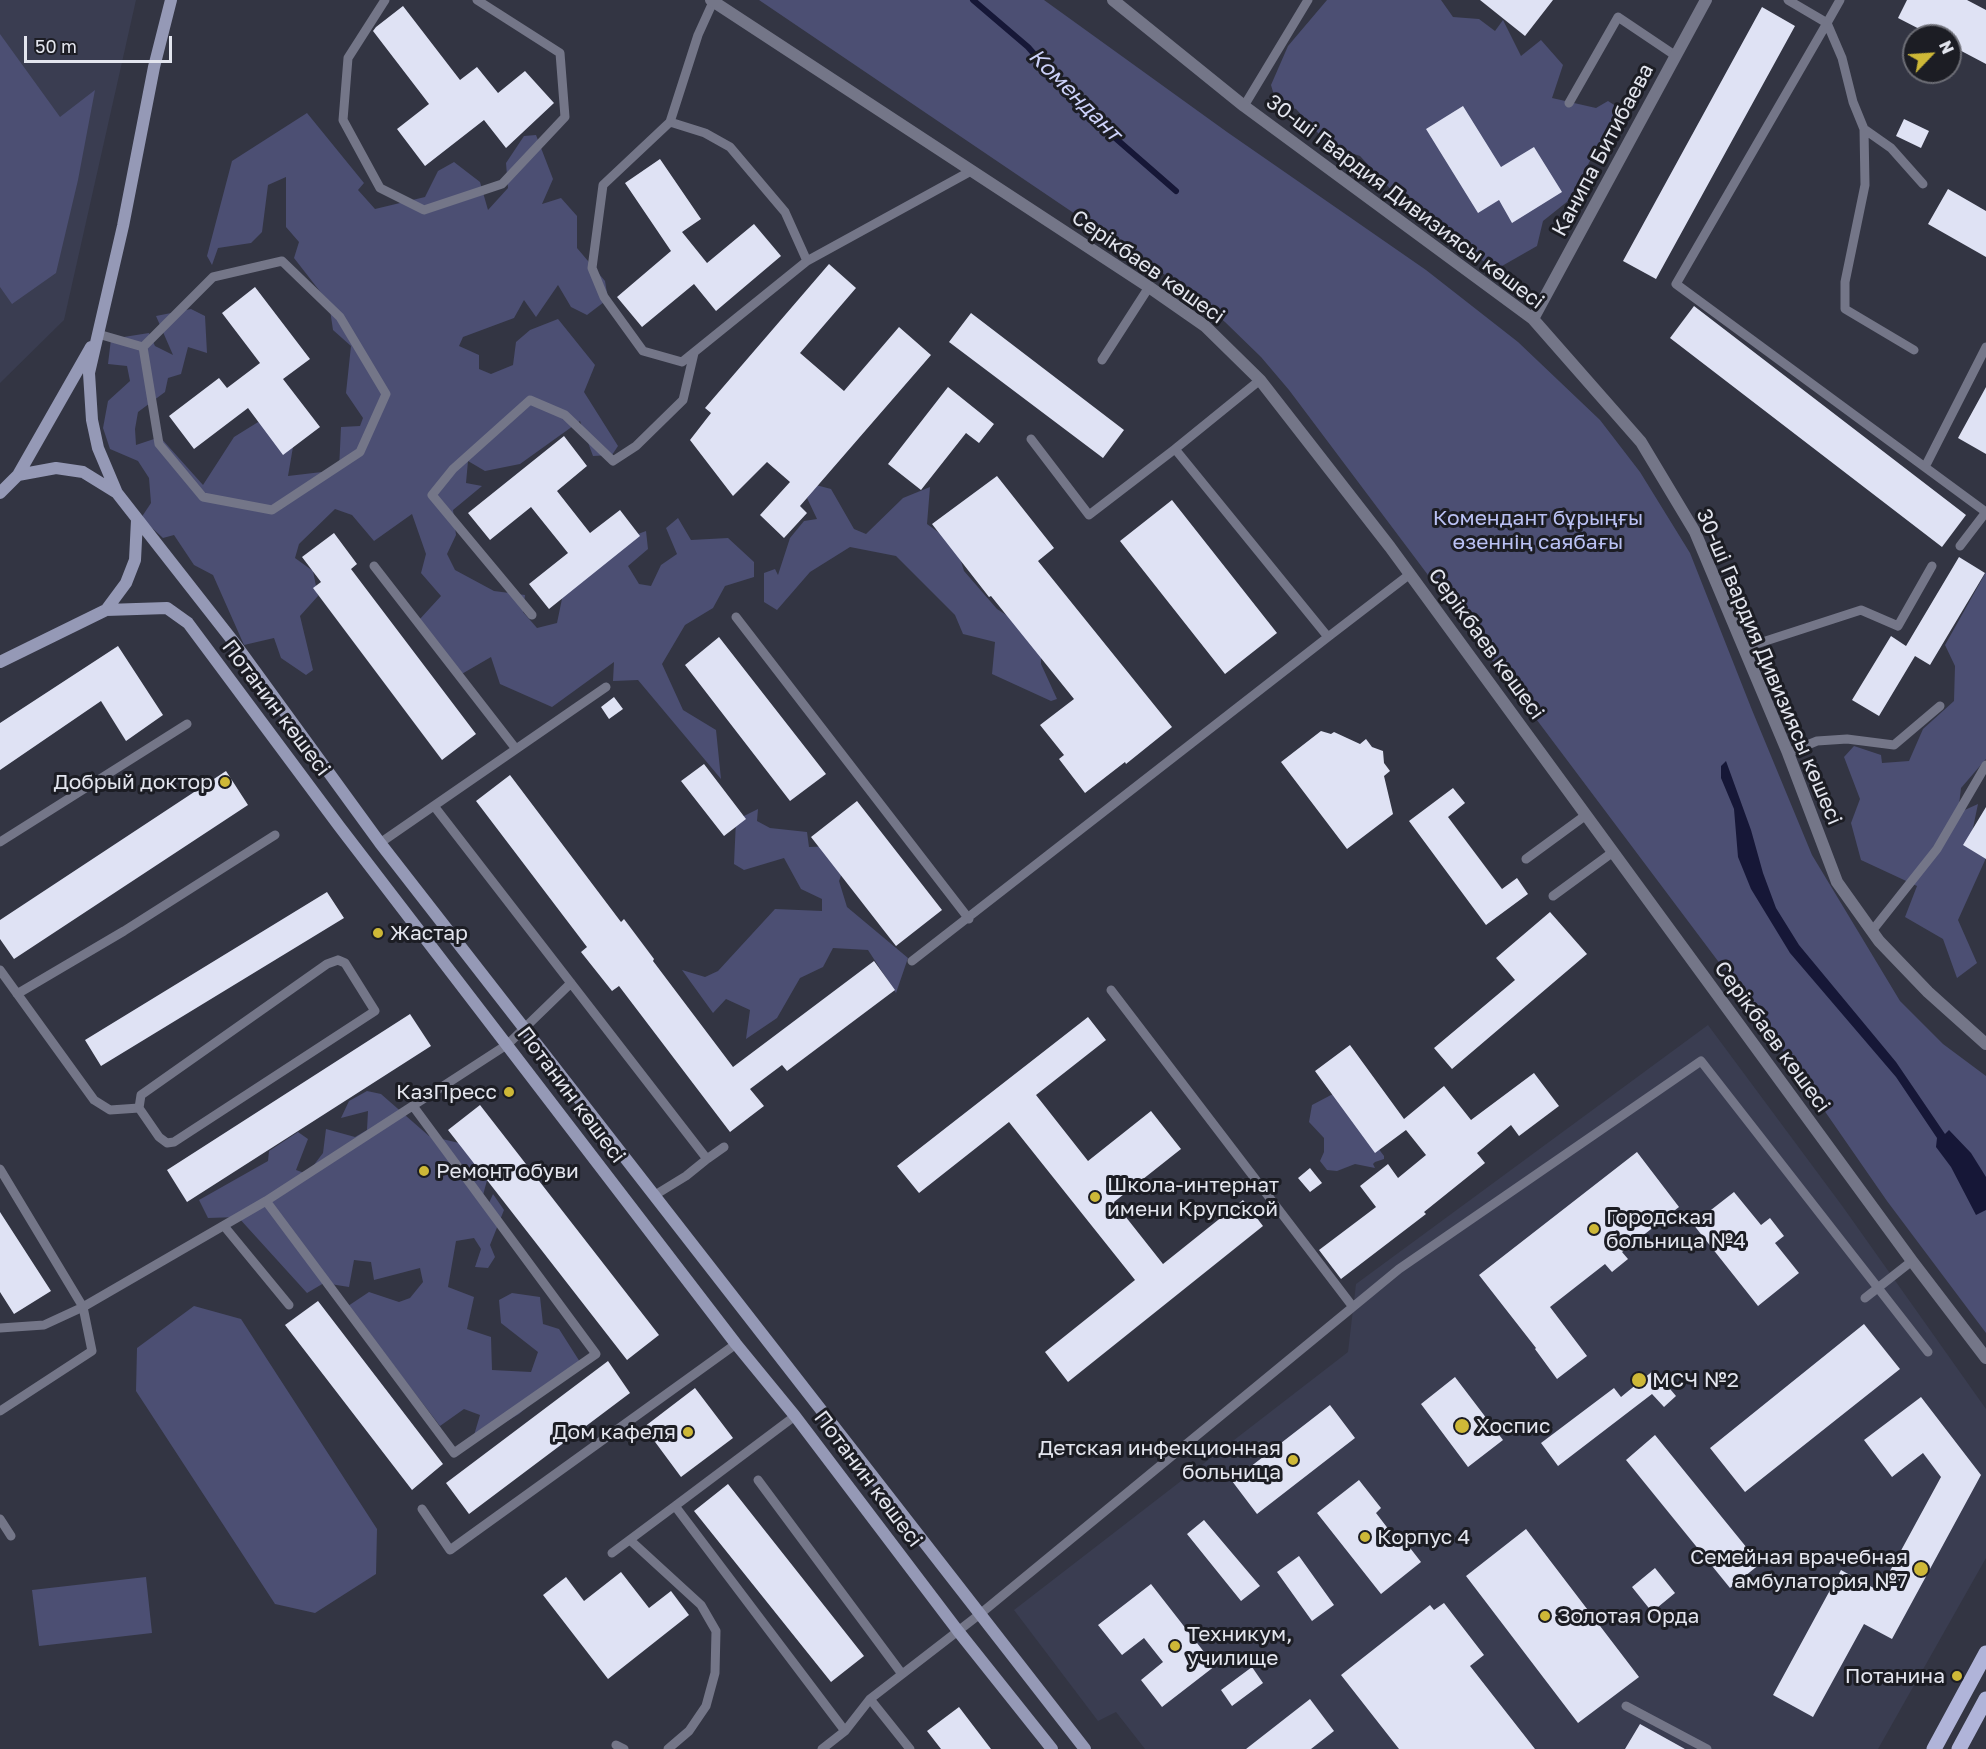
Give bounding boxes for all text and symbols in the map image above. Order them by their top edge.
scale bar [27,24,176,62]
north arrow [1902,24,1962,84]
text: 50 m [35,35,77,57]
text: N [1935,37,1958,57]
water label: Комендант [1023,43,1127,147]
street label: Канипа Битибаева [1547,59,1659,241]
street label: 30-ші Гвардия Дивизиясы көшесі [1261,89,1549,315]
street label: Серікбаев көшесі [1067,205,1229,329]
park label: Комендант бұрыңғы өзеннің саябағы [1433,505,1643,555]
street label: 30-ші Гвардия Дивизиясы көшесі [1691,505,1847,829]
street label: Серікбаев көшесі [1423,563,1549,725]
street label: Потанин көшесі [217,635,335,781]
place label: Добрый доктор [54,769,213,795]
marker: Добрый доктор [218,775,232,789]
place label: Жастар [390,920,468,946]
marker: Жастар [371,926,385,940]
street label: Серікбаев көшесі [1709,956,1835,1118]
street label: Потанин көшесі [512,1022,630,1168]
place label: КазПресс [396,1079,497,1105]
marker: КазПресс [502,1085,516,1099]
place label: Ремонт обуви [436,1158,579,1184]
marker: Ремонт обуви [417,1164,431,1178]
place label: Школа-интернат имени Крупской [1107,1172,1279,1222]
marker: Школа-интернат имени Крупской [1088,1190,1102,1204]
place label: Городская больница №4 [1606,1204,1746,1254]
marker: Городская больница №4 [1587,1222,1601,1236]
place label: МСЧ №2 [1652,1367,1739,1393]
marker: МСЧ №2 [1630,1371,1648,1389]
street label: Потанин көшесі [809,1406,927,1552]
place label: Хоспис [1476,1413,1550,1439]
marker: Хоспис [1453,1417,1471,1435]
place label: Дом кафеля [552,1419,676,1445]
marker: Дом кафеля [681,1425,695,1439]
place label: Детская инфекционная больница [1038,1435,1281,1485]
marker: Детская инфекционная больница [1286,1453,1300,1467]
place label: Корпус 4 [1377,1524,1470,1550]
marker: Корпус 4 [1358,1530,1372,1544]
place label: Семейная врачебная амбулатория №7 [1690,1544,1908,1594]
marker: Семейная врачебная амбулатория №7 [1912,1560,1930,1578]
place label: Золотая Орда [1557,1603,1699,1629]
marker: Золотая Орда [1538,1609,1552,1623]
place label: Техникум, училище [1187,1621,1293,1671]
marker: Техникум, училище [1168,1639,1182,1653]
place label: Потанина [1845,1663,1945,1689]
marker: Потанина [1950,1669,1964,1683]

